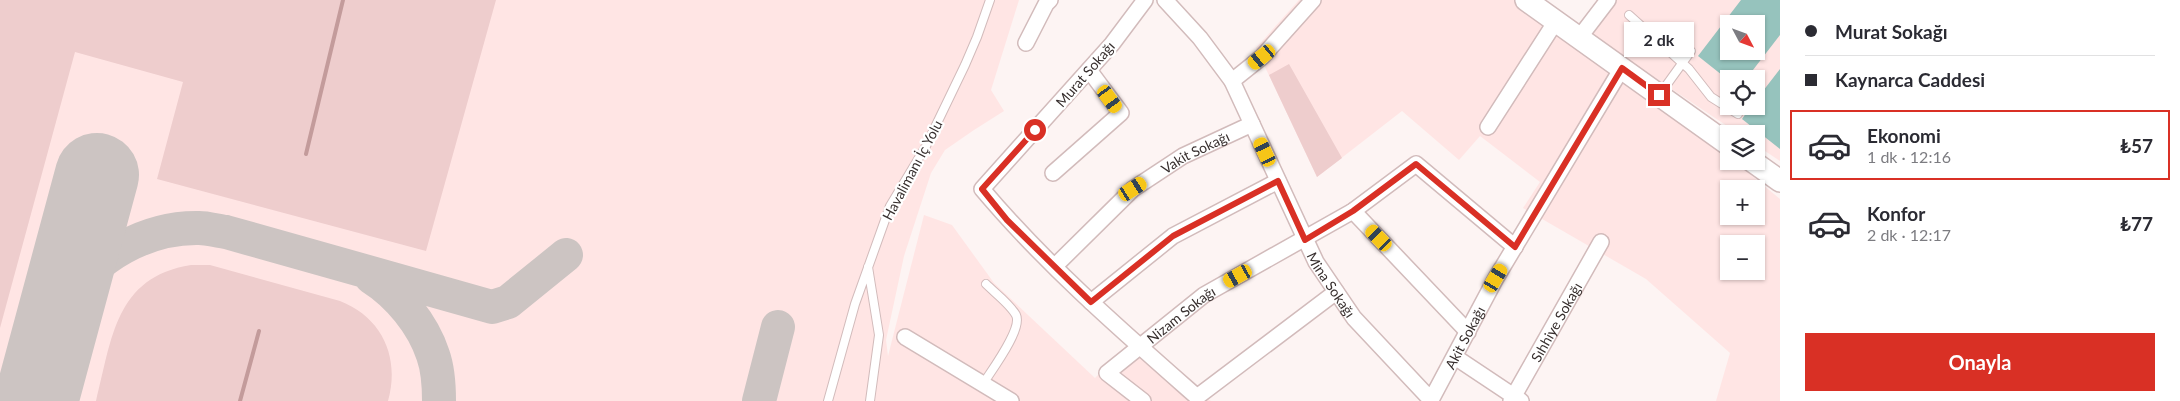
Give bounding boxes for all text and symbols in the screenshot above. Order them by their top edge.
north arrow [1720,15,1765,60]
map controls [1720,15,1765,280]
text: Murat Sokağı [1835,20,1948,43]
callout: 2 dk [1624,22,1694,58]
text: 2 dk [1644,30,1674,49]
street label: Murat Sokağı [1052,38,1118,110]
car [1245,42,1278,72]
text: Kaynarca Caddesi [1835,68,1985,91]
button: locate [1720,70,1765,115]
car [1095,82,1124,116]
route end [1648,84,1670,106]
street label: Havalimanı İç Yolu [878,117,946,223]
route start [1024,119,1046,141]
icon: car [1807,123,1852,168]
text: Ekonomi [1867,124,1941,147]
button: layers [1720,125,1765,170]
street label: Vakit Sokağı [1158,127,1232,177]
text: ₺57 [2120,134,2153,157]
car [1251,135,1278,169]
text: 1 dk · 12:16 [1867,147,1951,166]
car [1116,175,1149,203]
button: + [1720,180,1765,225]
icon: car [1807,201,1852,246]
text: Konfor [1867,202,1925,225]
text: ₺77 [2120,212,2153,235]
car [1363,222,1394,254]
text: 2 dk · 12:17 [1867,225,1951,244]
button: − [1720,235,1765,280]
street label: Mina Sokağı [1304,249,1359,320]
car [1481,261,1510,295]
car [1221,262,1254,290]
street label: Sıhhiye Sokağı [1527,279,1585,364]
street label: Nizam Sokağı [1143,282,1218,346]
street label: Akit Sokağı [1441,303,1488,372]
button: Onayla [1805,333,2155,391]

